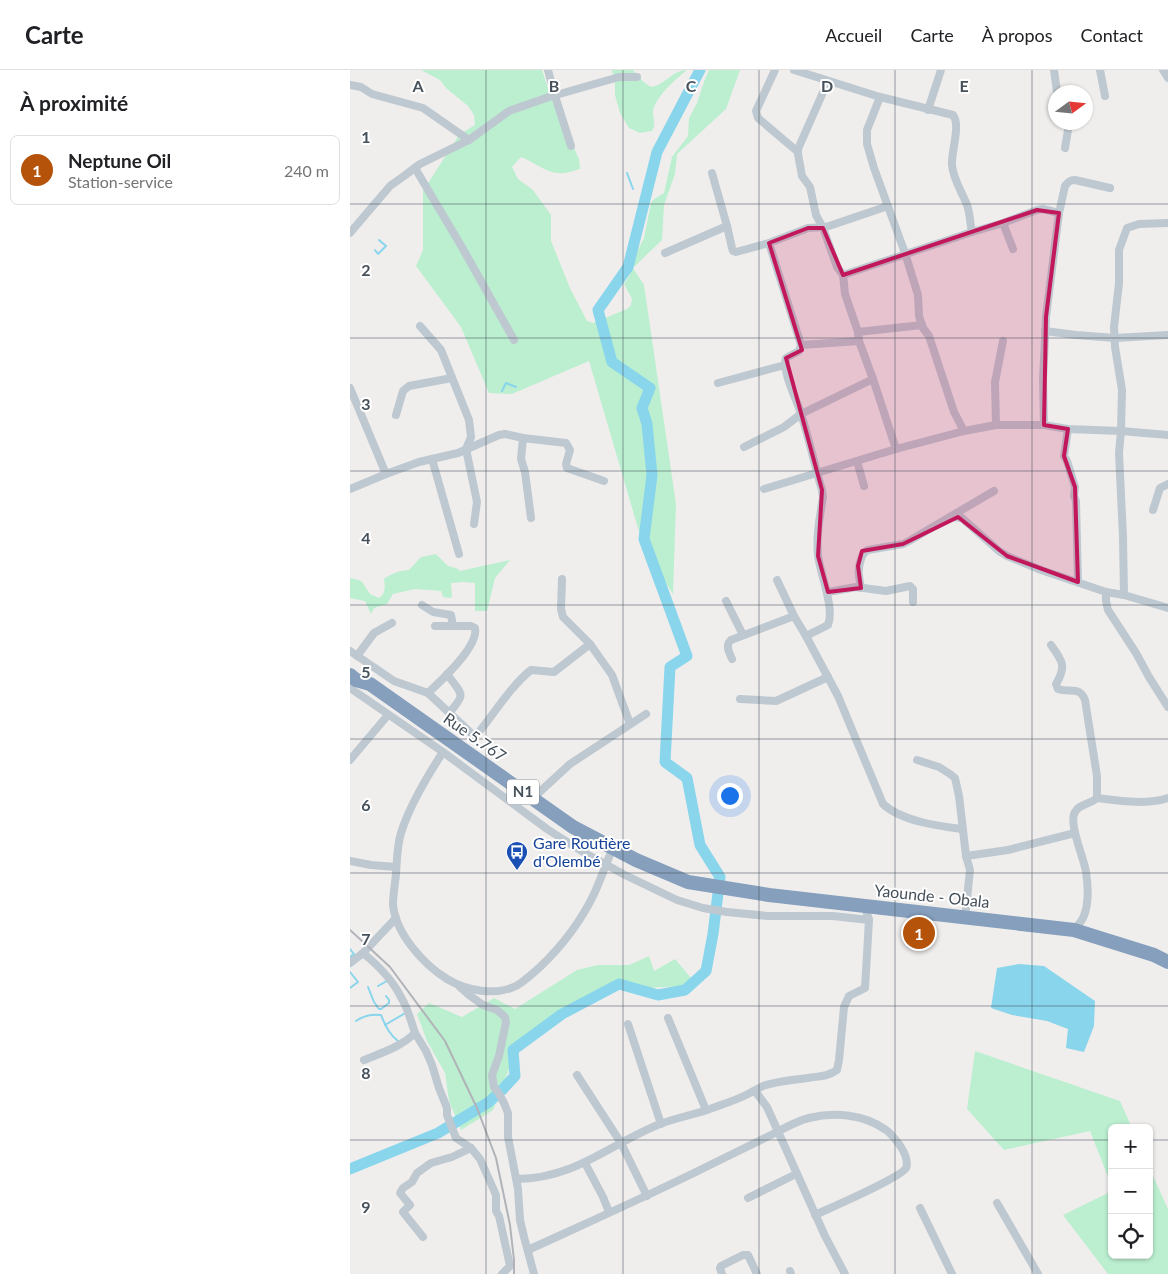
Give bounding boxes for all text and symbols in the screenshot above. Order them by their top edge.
text: Carte [25,20,84,49]
text: Accueil [825,24,882,46]
text: Carte [910,24,954,46]
text: À propos [982,24,1053,46]
text: Contact [1081,24,1143,46]
text: A [411,76,424,95]
text: B [549,76,559,95]
text: C [686,76,697,95]
text: D [821,76,833,95]
text: E [959,76,969,95]
north arrow [1048,85,1093,130]
text: À proximité [20,90,128,115]
text: 1 [361,127,371,146]
text: Neptune Oil [68,149,171,172]
text: 1 [32,161,42,180]
text: 240 m [284,161,329,180]
text: Station-service [68,172,173,191]
text: 2 [361,260,371,279]
text: 3 [361,394,371,413]
text: 4 [361,528,371,547]
text: 5 [361,662,371,681]
street label: Rue 5.767 [440,708,510,765]
road number: N1 [507,780,539,804]
your location [717,783,743,809]
text: 6 [361,795,371,814]
place label: Gare Routière d'Olembé [533,833,630,870]
bus stop icon: Gare Routière d'Olembé [505,840,529,871]
street label: Yaounde - Obala [873,880,991,911]
pin: 1 [903,914,935,952]
text: 7 [361,929,371,948]
text: 8 [361,1063,371,1082]
map controls [1108,1124,1153,1259]
button: + [1108,1124,1153,1169]
button: − [1108,1169,1153,1214]
text: 9 [361,1197,371,1216]
button: locate [1108,1214,1153,1259]

